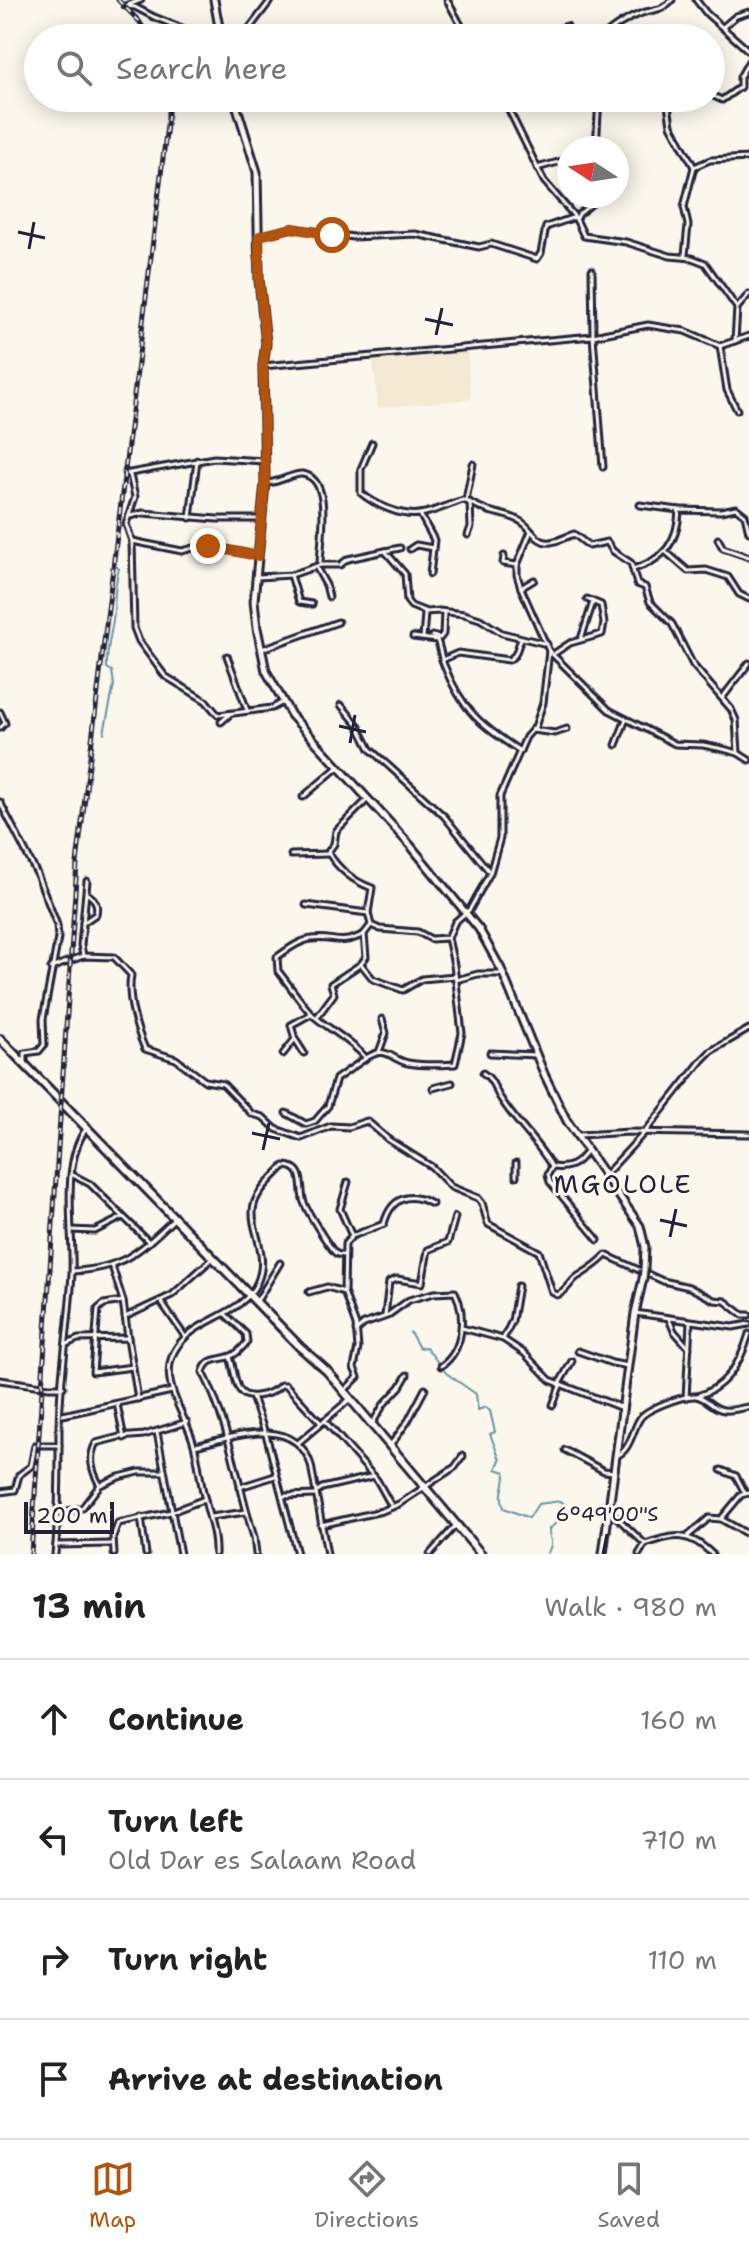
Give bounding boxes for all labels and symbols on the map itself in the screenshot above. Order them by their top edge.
north arrow [557,136,629,208]
route start [314,217,350,253]
route end [190,528,226,564]
district label: MGOLOLE [554,1166,692,1201]
scale bar [24,1498,114,1534]
text: 6°49'00"S [556,1501,658,1527]

